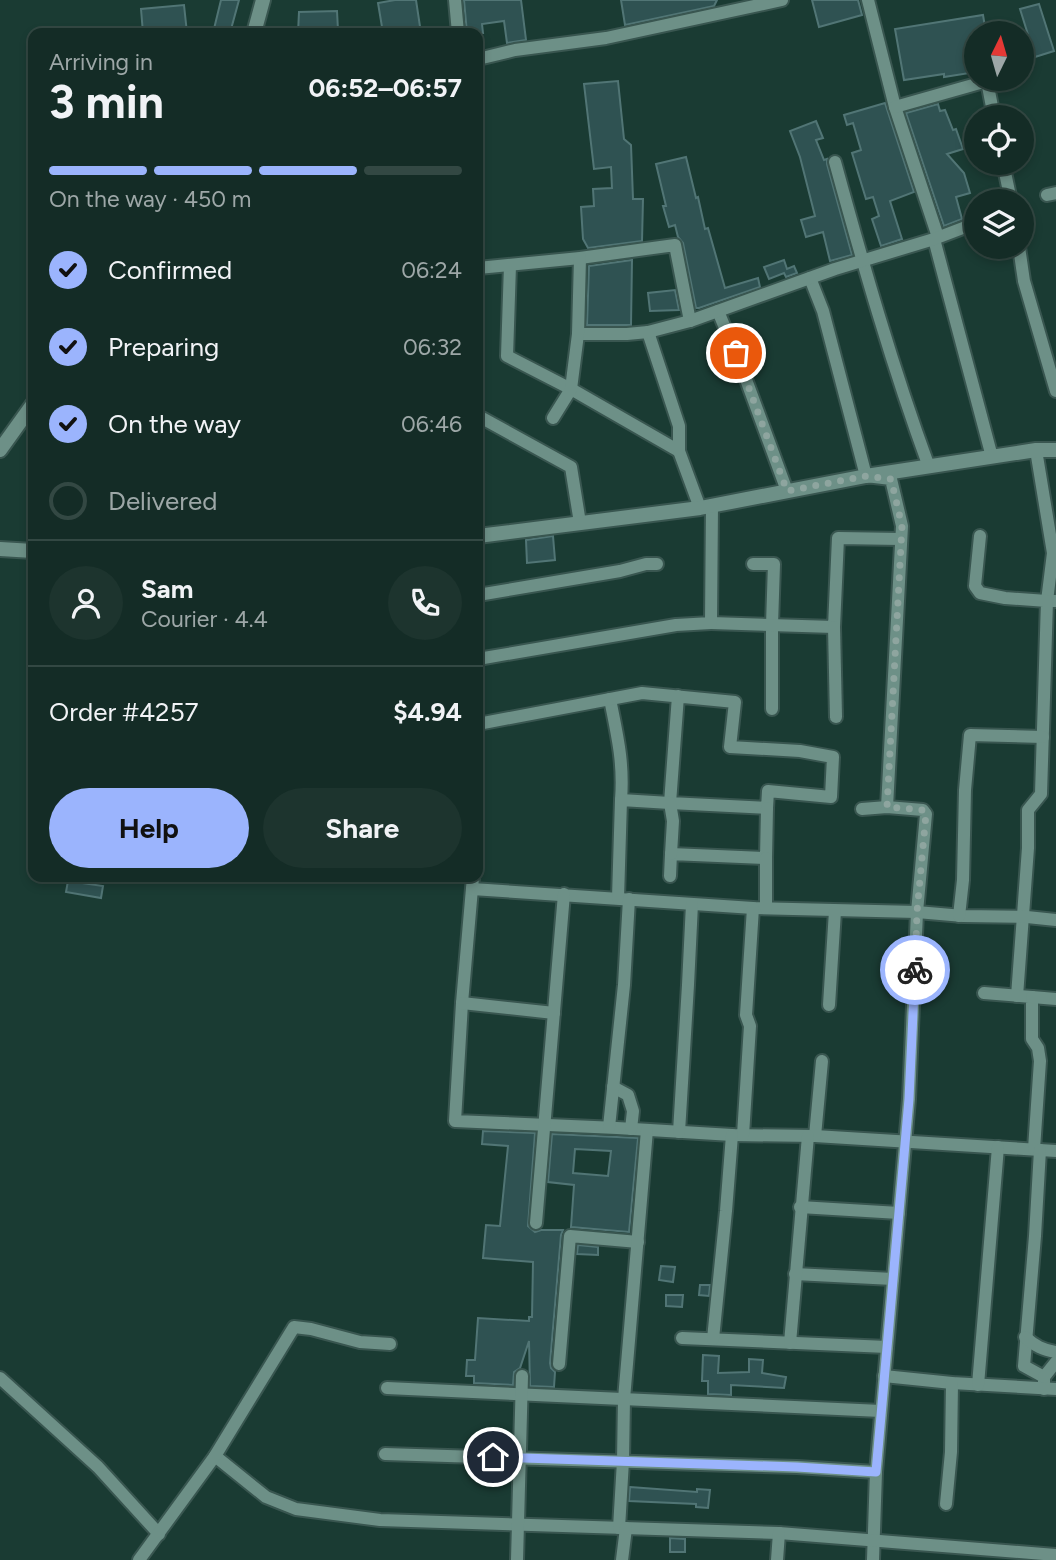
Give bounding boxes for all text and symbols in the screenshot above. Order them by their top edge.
north arrow [964,21,1034,91]
map controls [964,21,1034,259]
text: Arriving in [49,48,153,76]
text: 06:52–06:57 [308,72,462,104]
text: 3 min [49,74,164,130]
button: locate [964,105,1034,175]
text: On the way · 450 m [49,185,251,213]
button: layers [964,189,1034,259]
icon: check [49,251,87,289]
text: Confirmed [108,254,232,286]
text: 06:24 [401,256,462,284]
pin [706,323,766,383]
icon: check [49,328,87,366]
text: Preparing [108,331,219,363]
text: 06:32 [403,333,462,361]
icon: bag [717,334,755,372]
icon: check [49,405,87,443]
text: On the way [108,408,241,440]
text: 06:46 [401,410,462,438]
text: Delivered [108,485,217,517]
button: person [49,566,123,640]
button: phone [388,566,462,640]
text: Sam [141,573,193,605]
text: Courier · 4.4 [141,605,268,633]
text: Order #4257 [49,696,199,728]
text: $4.94 [393,696,462,728]
button: Help [49,788,249,868]
button: Share [263,788,462,868]
courier [880,935,950,1005]
icon: bike [896,951,934,989]
pin [463,1427,523,1487]
icon: home [474,1438,512,1476]

